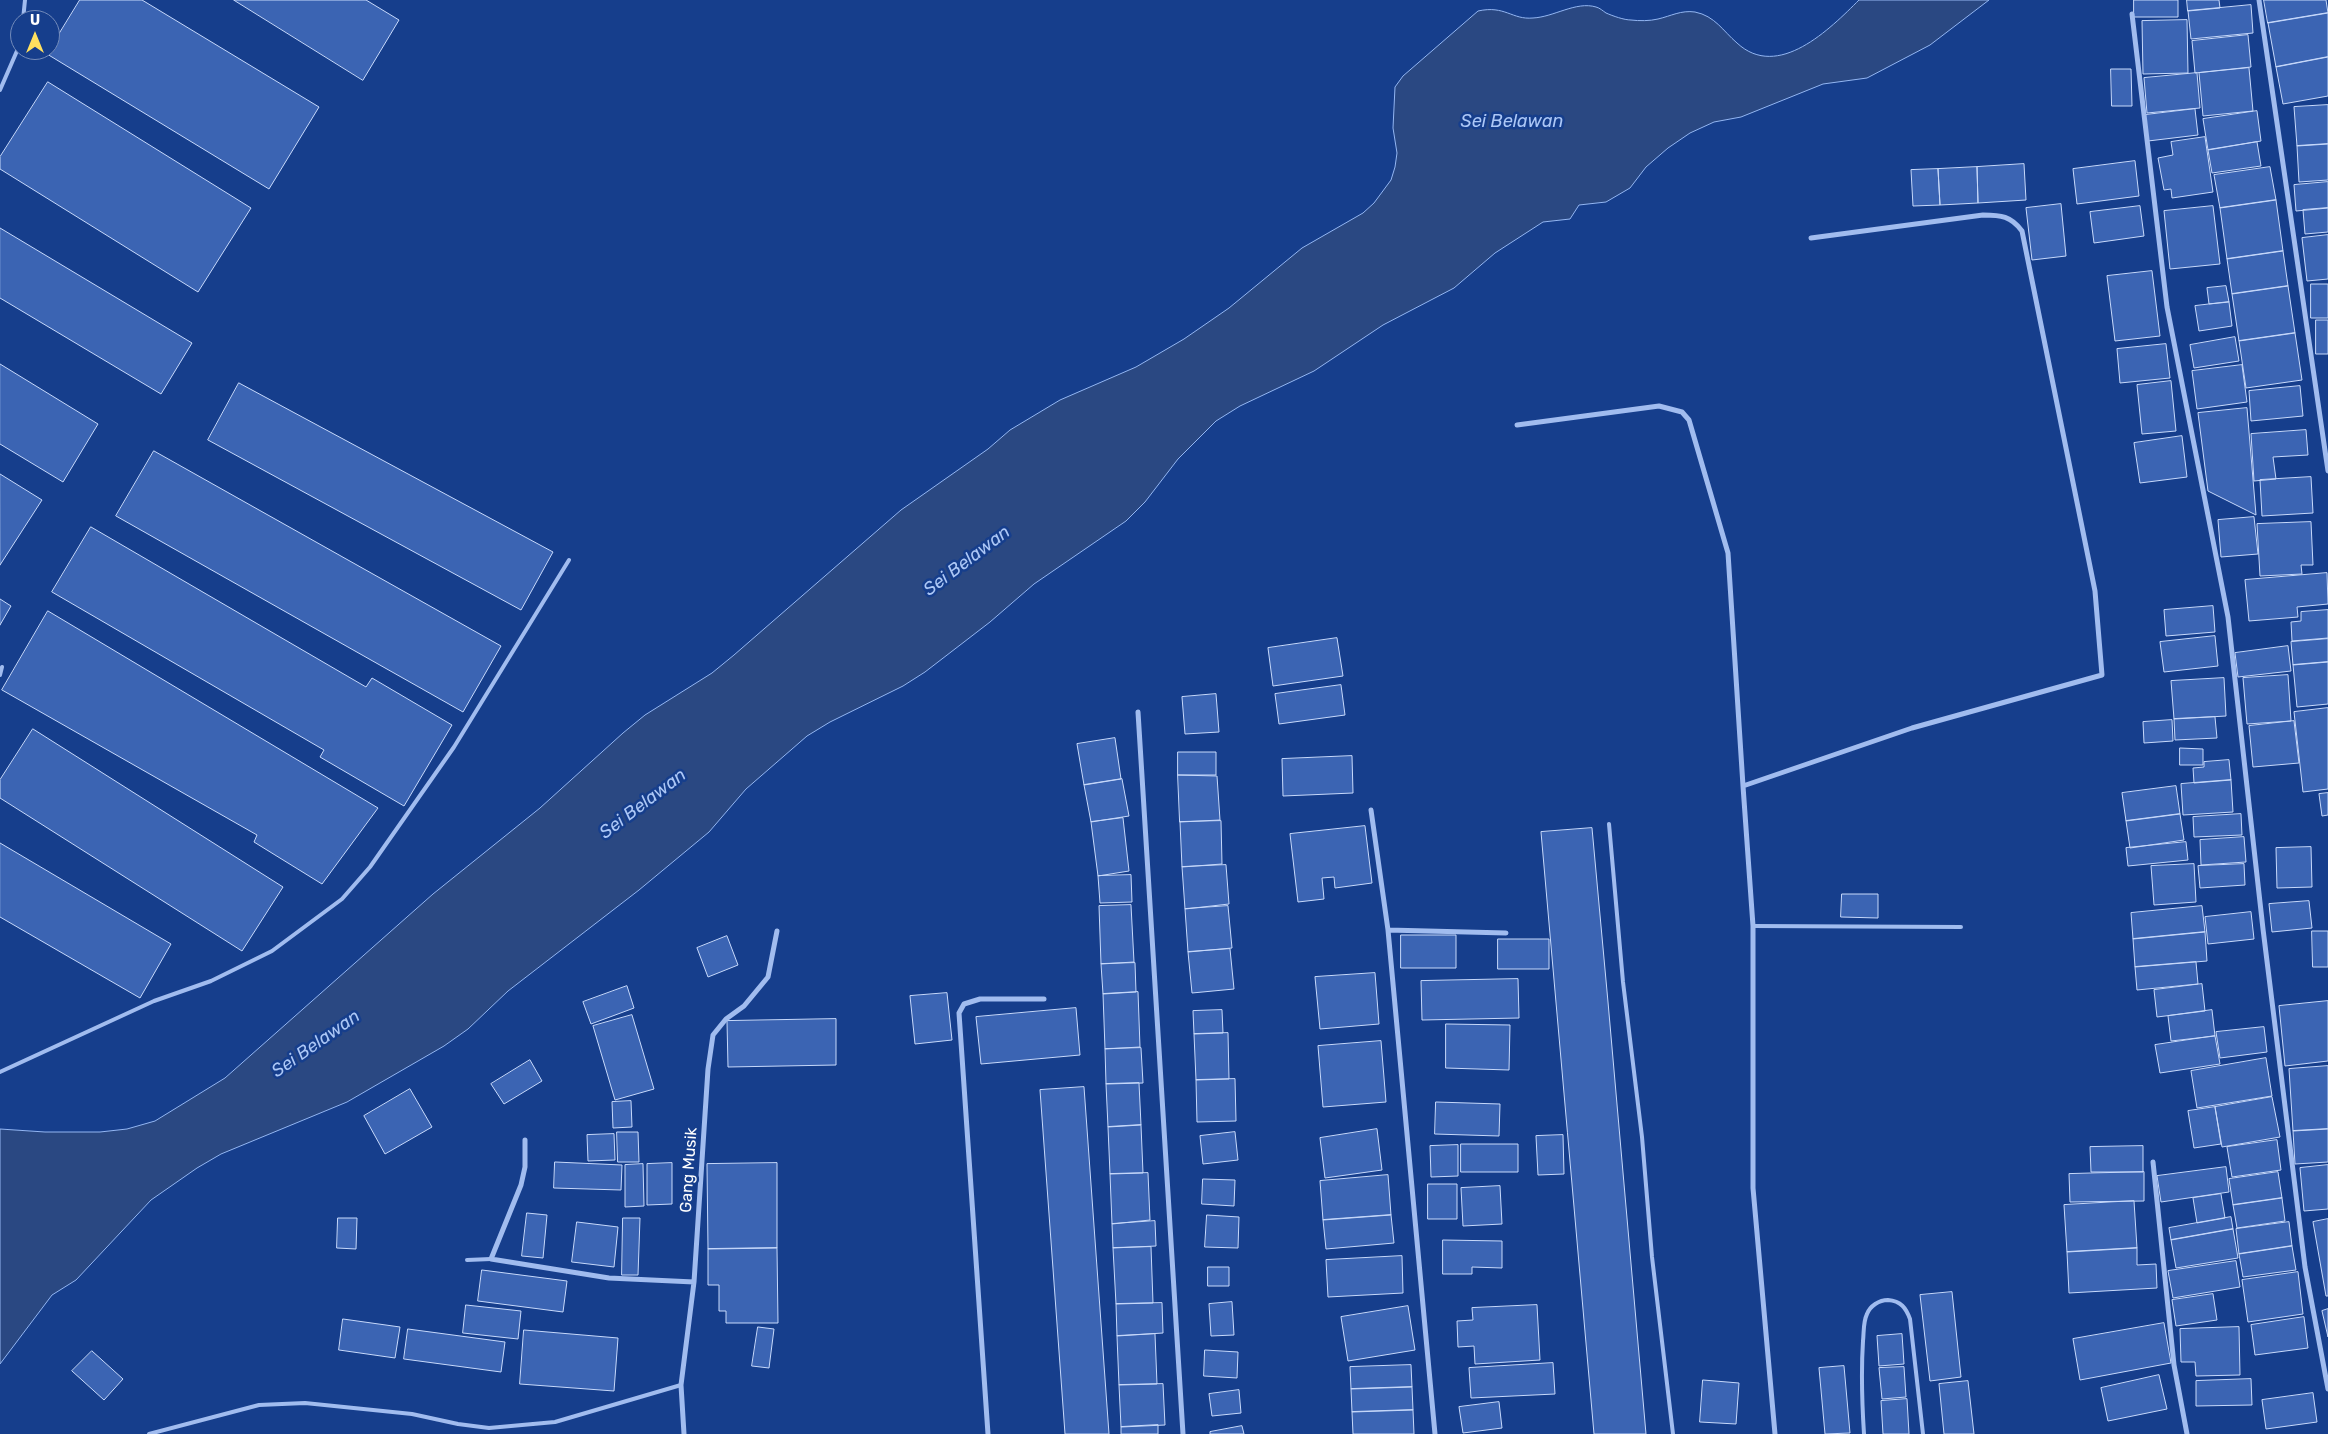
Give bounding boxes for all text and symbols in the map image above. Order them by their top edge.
north arrow [10,10,60,60]
text: U [30,12,40,29]
water label: Sei Belawan [1460,111,1564,133]
water label: Sei Belawan [919,521,1015,601]
water label: Sei Belawan [595,764,691,844]
water label: Sei Belawan [268,1006,364,1082]
street label: Gang Musik [676,1127,702,1213]

